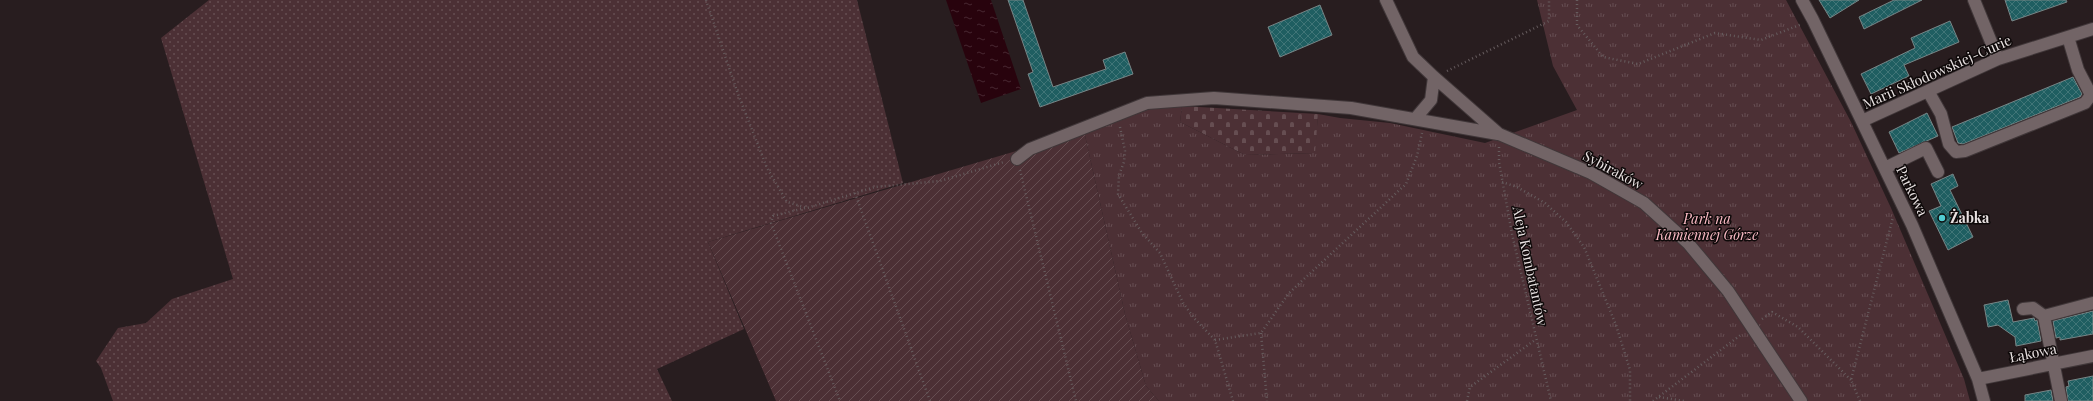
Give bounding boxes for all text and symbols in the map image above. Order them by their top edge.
street label: Marii Skłodowskiej-Curie [1859,30,2014,113]
street label: Sybiraków [1580,146,1647,193]
street label: Parkowa [1892,163,1933,219]
street label: Aleja Kombatantów [1508,204,1552,328]
place label: Żabka [1950,208,1990,227]
park label: Park na Kamiennej Górze [1655,209,1758,244]
marker: Żabka [1937,213,1947,223]
street label: Łąkowa [2008,339,2058,366]

